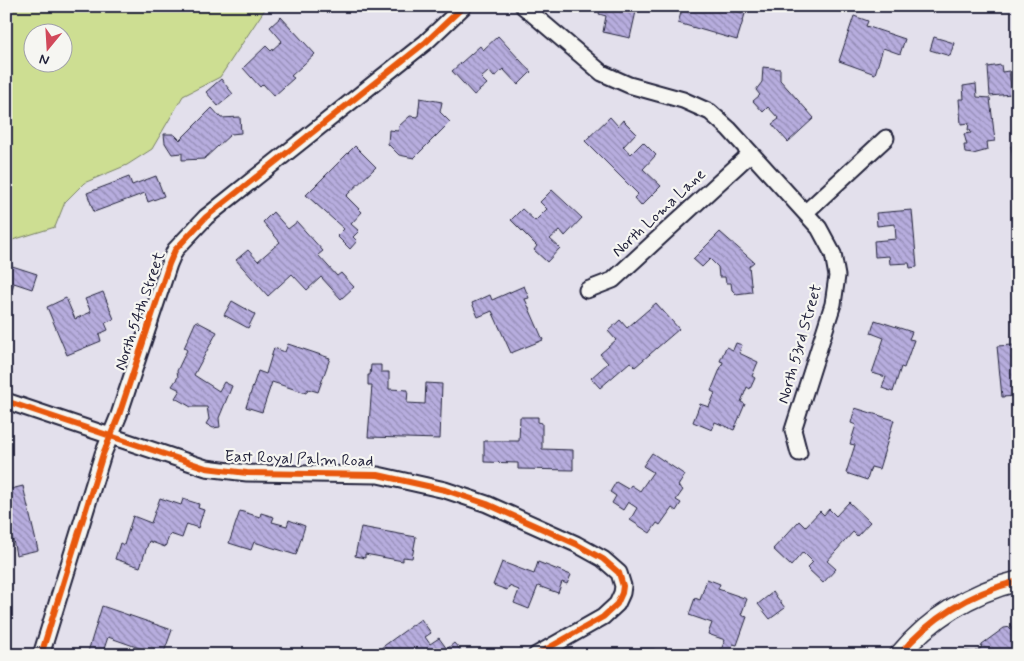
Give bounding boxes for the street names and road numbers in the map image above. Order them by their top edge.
street label: North Loma Lane [608,164,710,262]
street label: North 54th Street [110,248,170,373]
street label: North 53rd Street [773,281,827,406]
street label: East Royal Palm Road [224,446,374,472]

